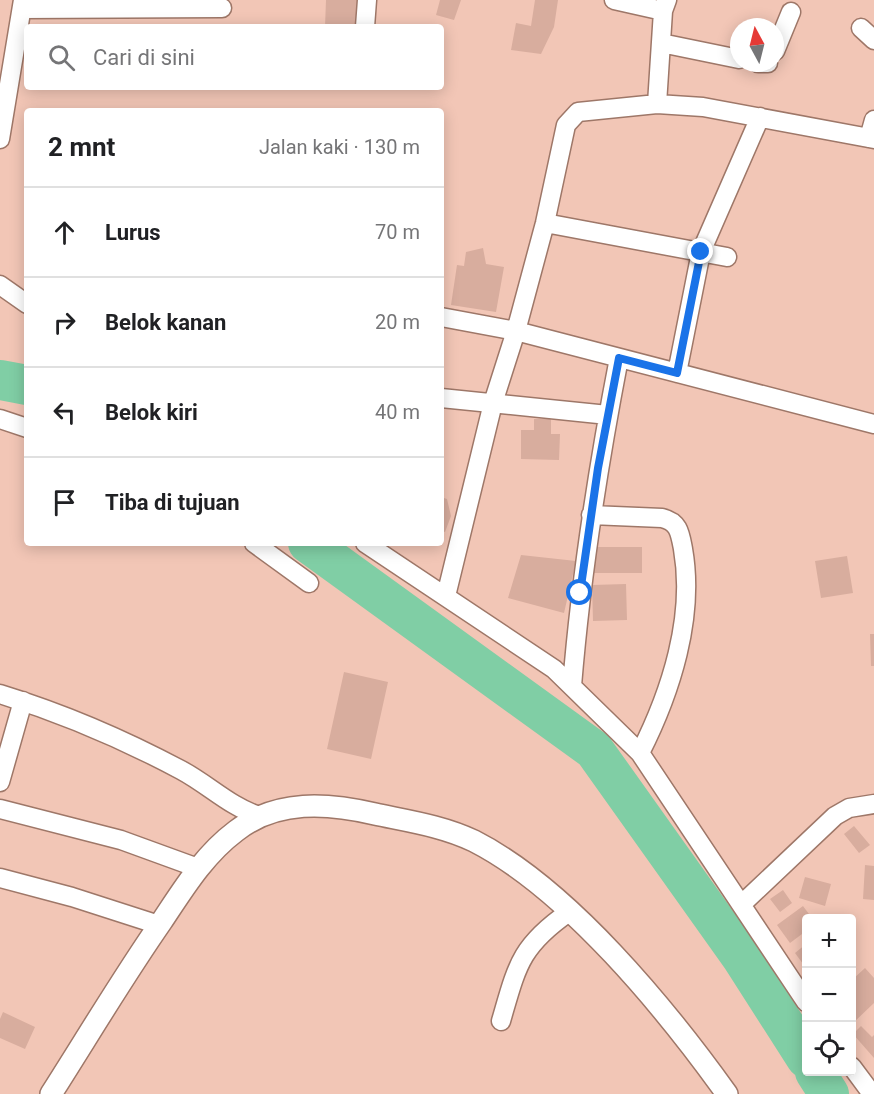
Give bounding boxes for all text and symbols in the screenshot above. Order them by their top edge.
north arrow [730,18,784,72]
search box [24,24,444,90]
icon: search [45,41,78,74]
text: Cari di sini [93,45,195,70]
text: 2 mnt [48,132,115,162]
text: Jalan kaki · 130 m [259,135,420,159]
icon: ahead [48,216,81,249]
text: Lurus [105,220,161,245]
text: 70 m [375,220,420,244]
route end [687,238,713,264]
icon: right [48,306,81,339]
text: Belok kanan [105,310,226,335]
text: 20 m [375,310,420,334]
icon: left [48,396,81,429]
text: Belok kiri [105,400,198,425]
text: 40 m [375,400,420,424]
icon: arrive [48,486,81,519]
text: Tiba di tujuan [105,490,240,515]
route start [566,579,592,605]
map controls [802,914,856,1076]
button: + [802,914,856,968]
button: − [802,968,856,1022]
button: locate [802,1022,856,1076]

